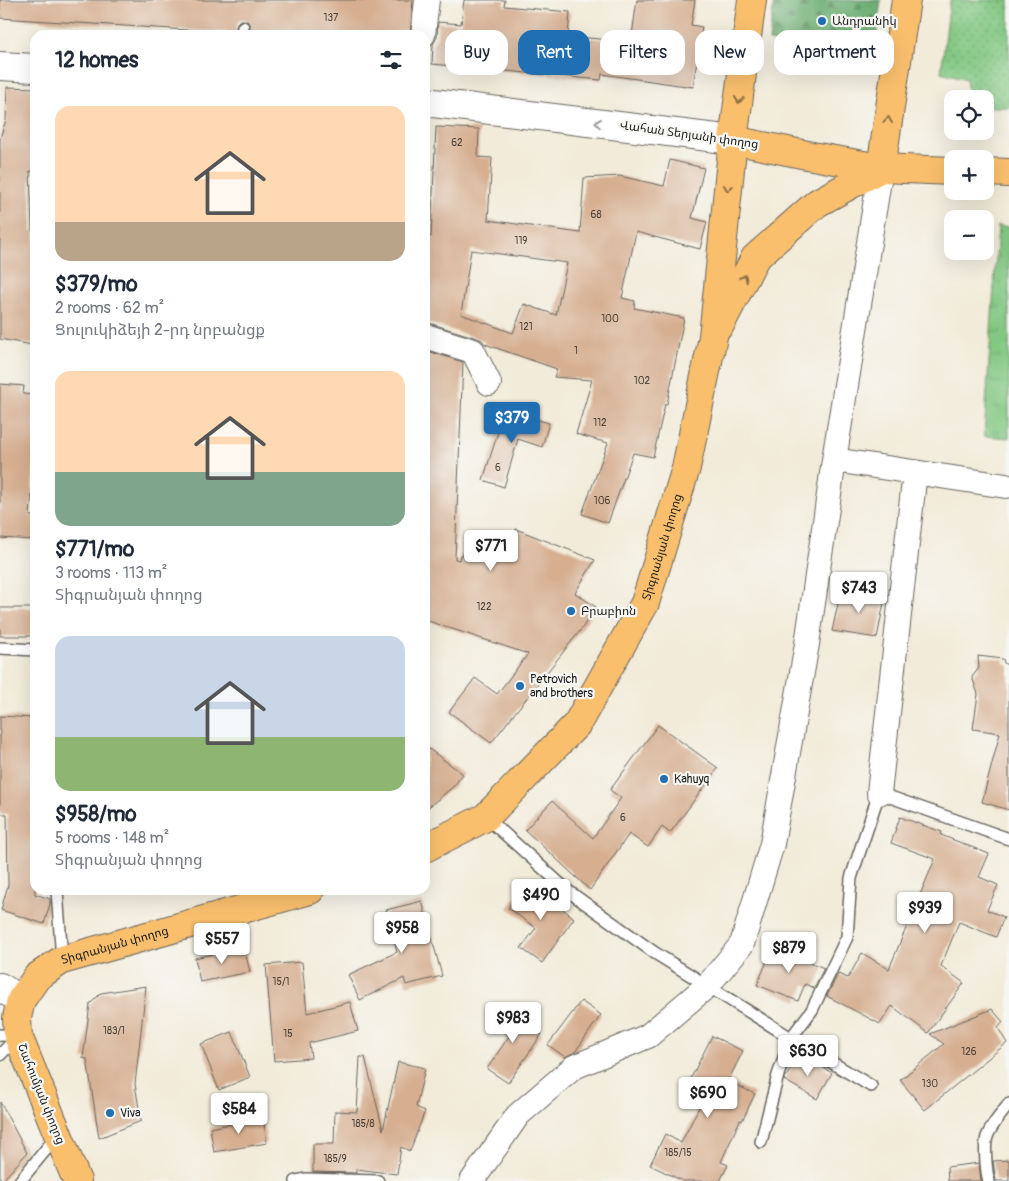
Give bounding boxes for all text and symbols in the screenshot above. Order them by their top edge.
house number: 137 [324,12,339,24]
place label: Անդրանիկ [832,14,897,29]
marker: Անդրանիկ [816,15,828,27]
chip: Buy [445,30,508,75]
chip: Rent [518,30,590,75]
chip: Filters [600,30,685,75]
chip: New [695,30,764,75]
chip: Apartment [774,30,894,75]
icon: filters [377,46,405,74]
text: 12 homes [55,47,138,74]
map controls [944,90,994,260]
button: locate [944,90,994,140]
one-way arrow [734,97,745,105]
one-way arrow [882,116,893,124]
one-way arrow [594,118,602,129]
street label: Վահան Տերյանի փողոց [619,118,759,152]
house number: 62 [451,137,463,149]
icon: home [185,138,275,228]
button: + [944,150,994,200]
one-way arrow [723,184,734,192]
house number: 68 [591,209,601,221]
button: − [944,210,994,260]
house number: 119 [515,235,527,247]
text: $379/mo [55,271,138,298]
one-way arrow [738,275,748,284]
text: 2 rooms · 62 m² [55,298,164,318]
house number: 100 [601,313,619,325]
text: Ցուլուկիձեյի 2-րդ նրբանցք [55,320,265,340]
house number: 121 [519,321,533,333]
house number: 1 [574,345,578,357]
house number: 102 [634,375,651,387]
pin: $379 [482,402,542,444]
icon: home [185,403,275,493]
text: $379 [495,408,529,428]
house number: 112 [593,417,607,429]
house number: 6 [495,462,501,474]
street label: Տիգրանյան փողոց [639,492,685,602]
house number: 106 [594,495,610,507]
pin: $771 [461,530,521,572]
text: $771/mo [55,536,134,563]
text: $771 [475,536,507,556]
text: 3 rooms · 113 m² [55,563,167,583]
pin: $743 [829,572,889,614]
text: $743 [841,578,877,598]
text: Տիգրանյան փողոց [55,585,203,605]
house number: 122 [476,601,492,613]
place label: Բրաբիոն [581,604,636,619]
marker: Բրաբիոն [565,605,577,617]
icon: home [185,668,275,758]
place label: Petrovich and brothers [530,672,594,701]
marker: Petrovich and brothers [514,680,526,692]
place label: Kahuyq [674,772,710,787]
marker: Kahuyq [658,773,670,785]
text: $958/mo [55,801,137,828]
house number: 6 [620,812,626,824]
text: 5 rooms · 148 m² [55,828,169,848]
text: Տիգրանյան փողոց [55,850,203,870]
pin: $490 [511,878,571,921]
text: $490 [522,885,560,905]
pin: $939 [895,892,955,934]
text: $939 [908,898,942,918]
pin: $958 [372,912,432,954]
text: $958 [385,918,419,938]
pin: $557 [192,922,252,965]
street label: Տիգրանյան փողոց [59,923,170,967]
text: $557 [205,929,239,949]
pin: $879 [759,932,819,974]
text: $879 [772,938,806,958]
house number: 15/1 [273,976,289,988]
pin: $983 [483,1002,543,1044]
text: $983 [496,1008,530,1028]
house number: 183/1 [103,1025,125,1037]
house number: 15 [283,1028,293,1040]
pin: $630 [778,1034,838,1077]
street label: Շահումյան փողոց [14,1041,68,1147]
text: $630 [789,1041,827,1061]
house number: 126 [961,1046,977,1058]
pin: $690 [678,1076,738,1119]
house number: 130 [922,1078,938,1090]
text: $690 [689,1083,727,1103]
pin: $584 [209,1092,269,1135]
text: $584 [222,1099,256,1119]
place label: Viva [120,1106,141,1121]
marker: Viva [104,1107,116,1119]
house number: 185/8 [352,1118,375,1130]
house number: 185/15 [664,1147,692,1159]
house number: 185/9 [323,1153,347,1165]

